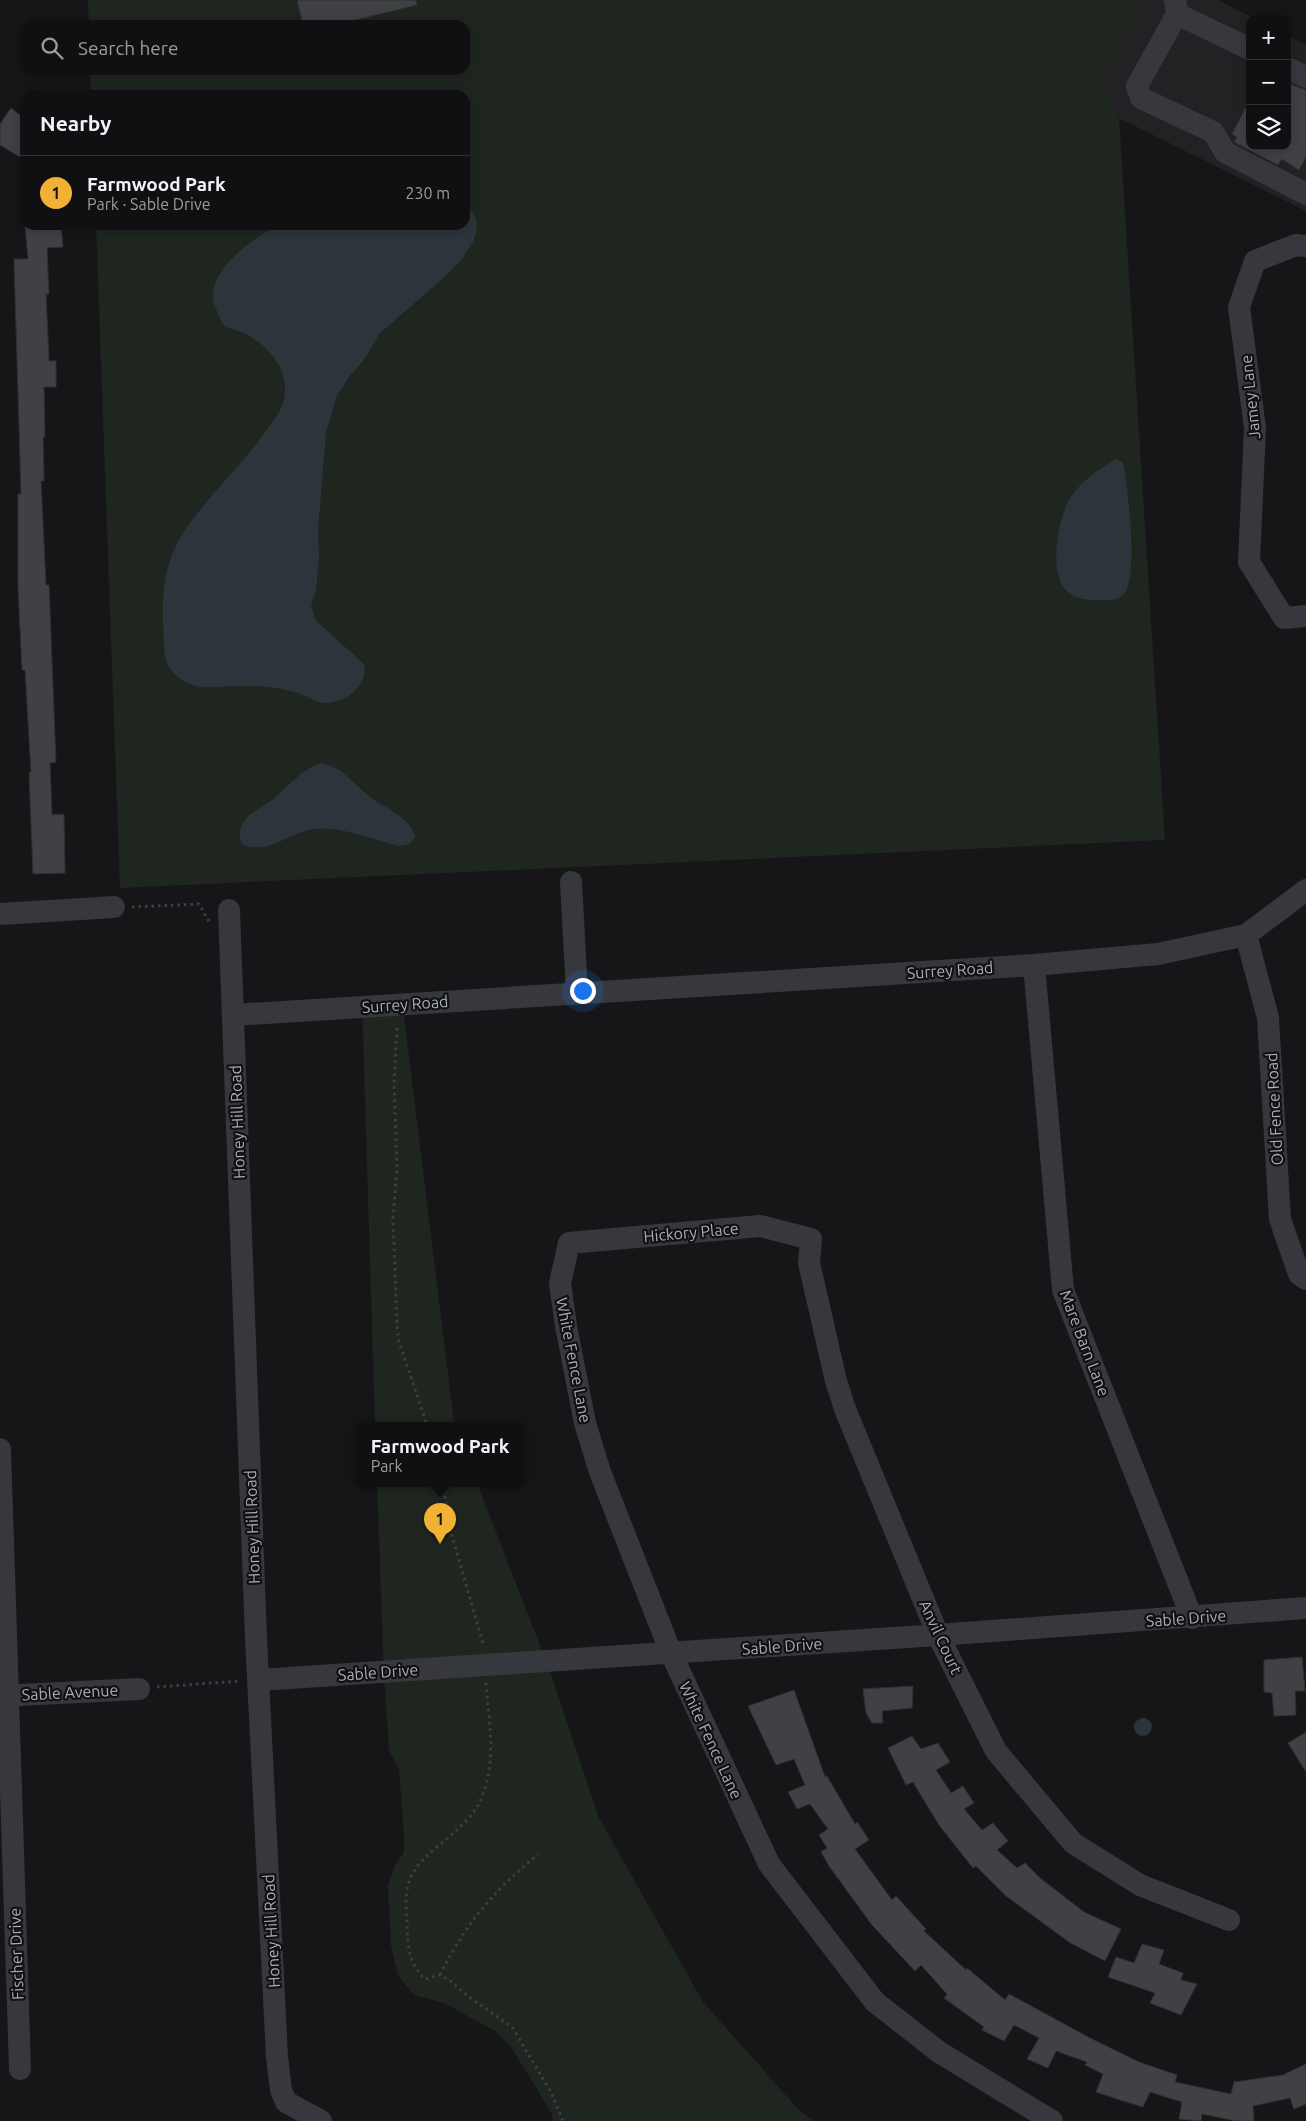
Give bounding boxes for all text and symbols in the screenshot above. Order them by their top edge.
map controls [1246,15,1291,150]
button: + [1246,15,1291,60]
search box [20,20,470,75]
icon: search [38,34,66,62]
text: Search here [78,37,178,59]
button: − [1246,60,1291,105]
button: layers [1246,105,1291,150]
text: Nearby [40,111,111,135]
text: Farmwood Park [87,173,226,195]
text: 1 [51,184,61,202]
text: 230 m [405,184,450,202]
text: Park · Sable Drive [87,195,211,213]
street label: Jamey Lane [1237,354,1263,440]
street label: Surrey Road [906,958,994,982]
your location [570,978,596,1004]
street label: Surrey Road [361,992,449,1016]
street label: Old Fence Road [1262,1052,1286,1166]
street label: Honey Hill Road [226,1065,248,1179]
street label: Hickory Place [643,1219,739,1245]
street label: Mare Barn Lane [1056,1287,1114,1399]
street label: White Fence Lane [553,1296,595,1424]
popup [354,1422,526,1487]
text: Farmwood Park [371,1435,509,1457]
text: Park [371,1457,403,1475]
street label: Honey Hill Road [241,1470,263,1584]
pin: 1 [424,1503,456,1544]
street label: Anvil Court [916,1597,966,1678]
street label: Sable Drive [1145,1606,1227,1630]
street label: Sable Drive [741,1634,823,1658]
street label: Sable Drive [337,1660,419,1684]
street label: White Fence Lane [676,1679,746,1801]
street label: Sable Avenue [21,1680,119,1704]
street label: Honey Hill Road [259,1874,283,1988]
street label: Fischer Drive [5,1908,27,2000]

